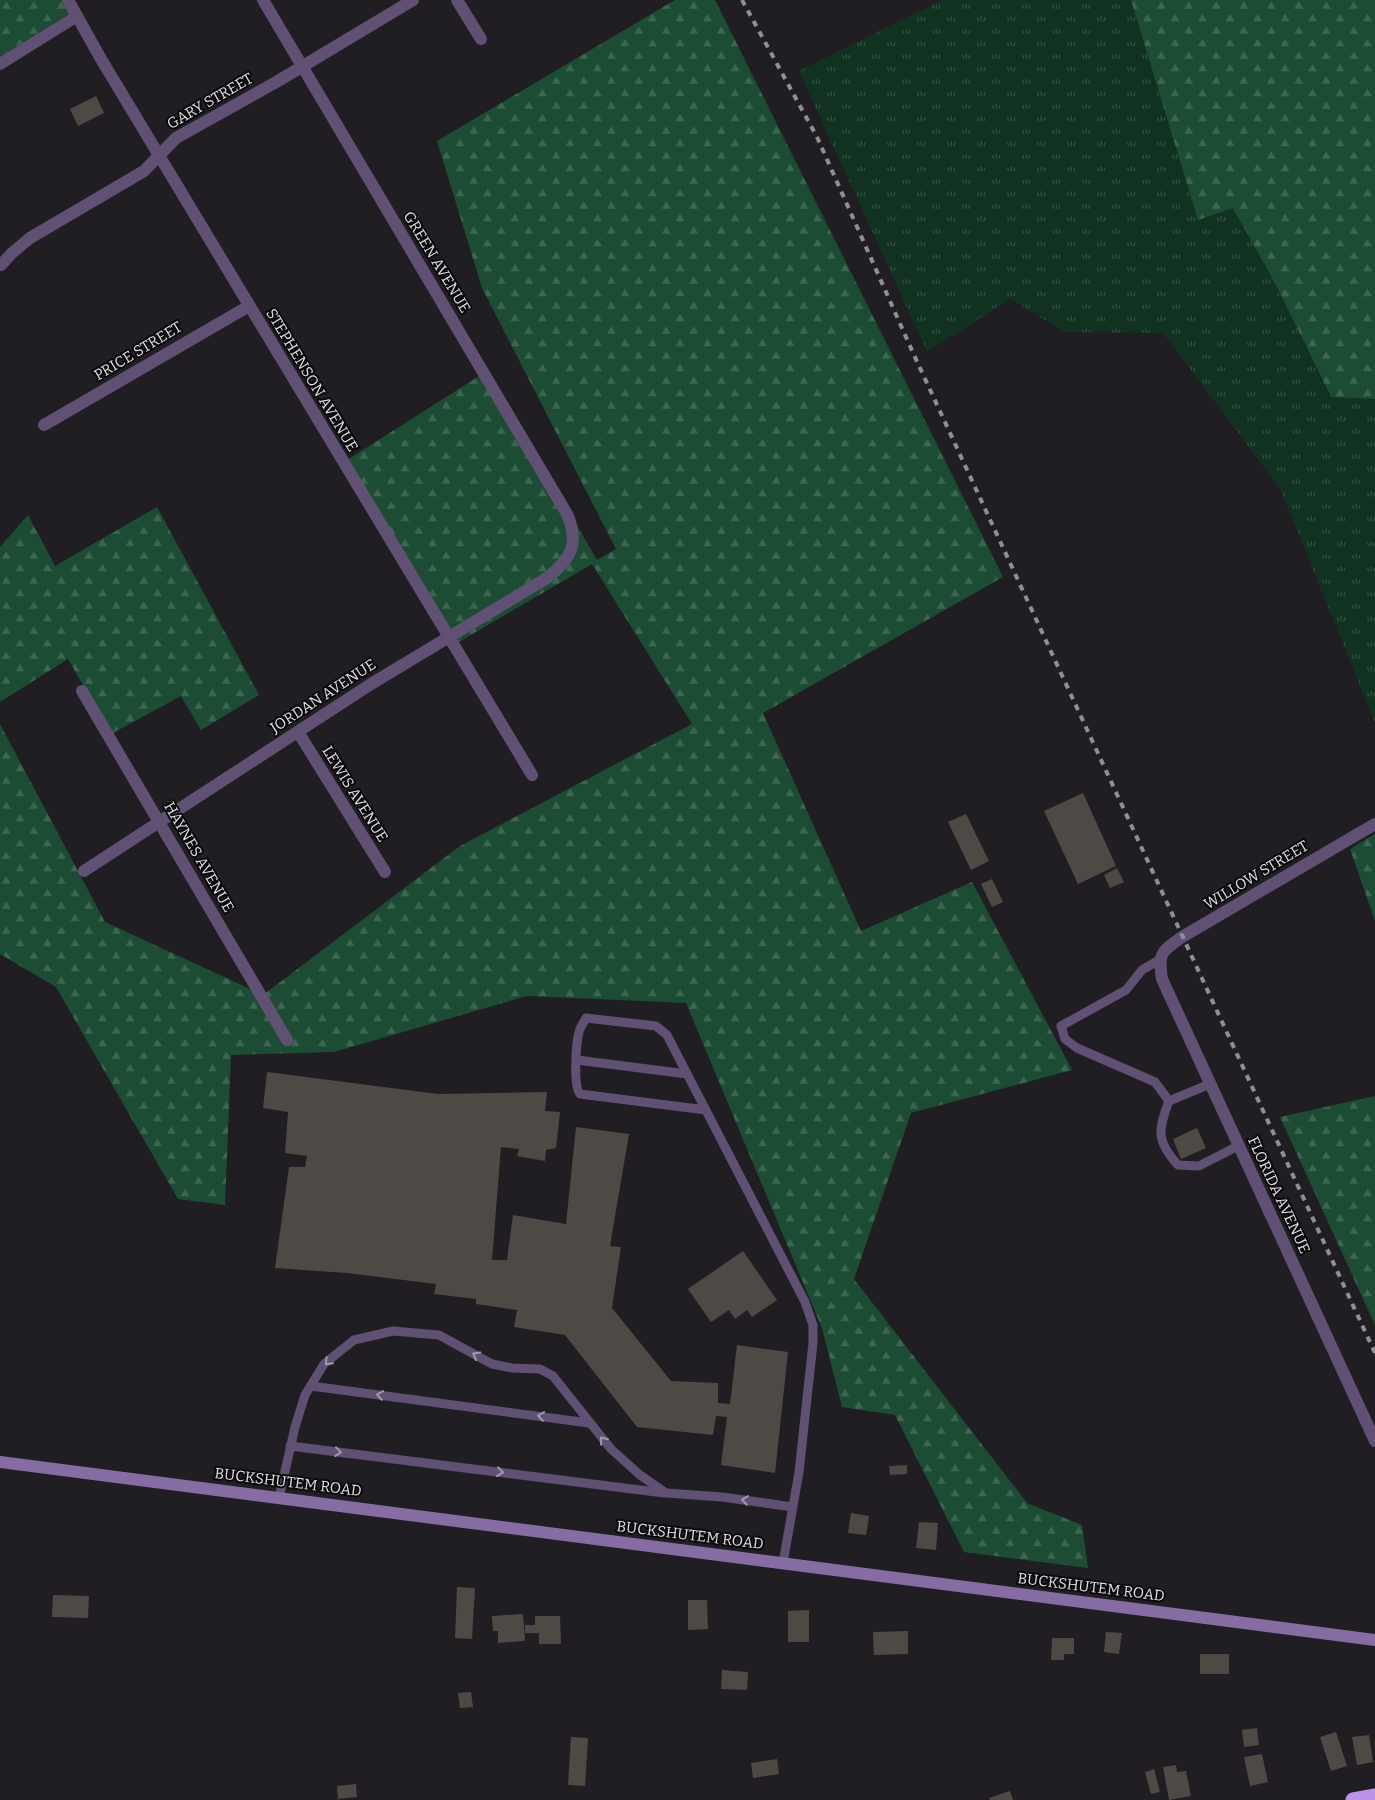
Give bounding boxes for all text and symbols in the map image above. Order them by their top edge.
street label: GARY STREET [164,69,256,133]
street label: GREEN AVENUE [400,208,474,316]
street label: STEPHENSON AVENUE [262,305,362,455]
street label: PRICE STREET [91,318,185,384]
street label: JORDAN AVENUE [266,655,379,737]
street label: LEWIS AVENUE [318,743,392,845]
street label: HAYNES AVENUE [160,799,238,915]
street label: WILLOW STREET [1200,837,1312,913]
street label: FLORIDA AVENUE [1244,1134,1314,1256]
one-way arrow [472,1351,481,1361]
one-way arrow [325,1356,334,1365]
one-way arrow [375,1390,383,1401]
one-way arrow [536,1411,544,1422]
one-way arrow [599,1436,608,1445]
one-way arrow [335,1446,343,1457]
street label: BUCKSHUTEM ROAD [213,1464,363,1500]
one-way arrow [496,1466,504,1477]
one-way arrow [740,1495,748,1506]
street label: BUCKSHUTEM ROAD [615,1517,765,1553]
street label: BUCKSHUTEM ROAD [1016,1569,1166,1605]

